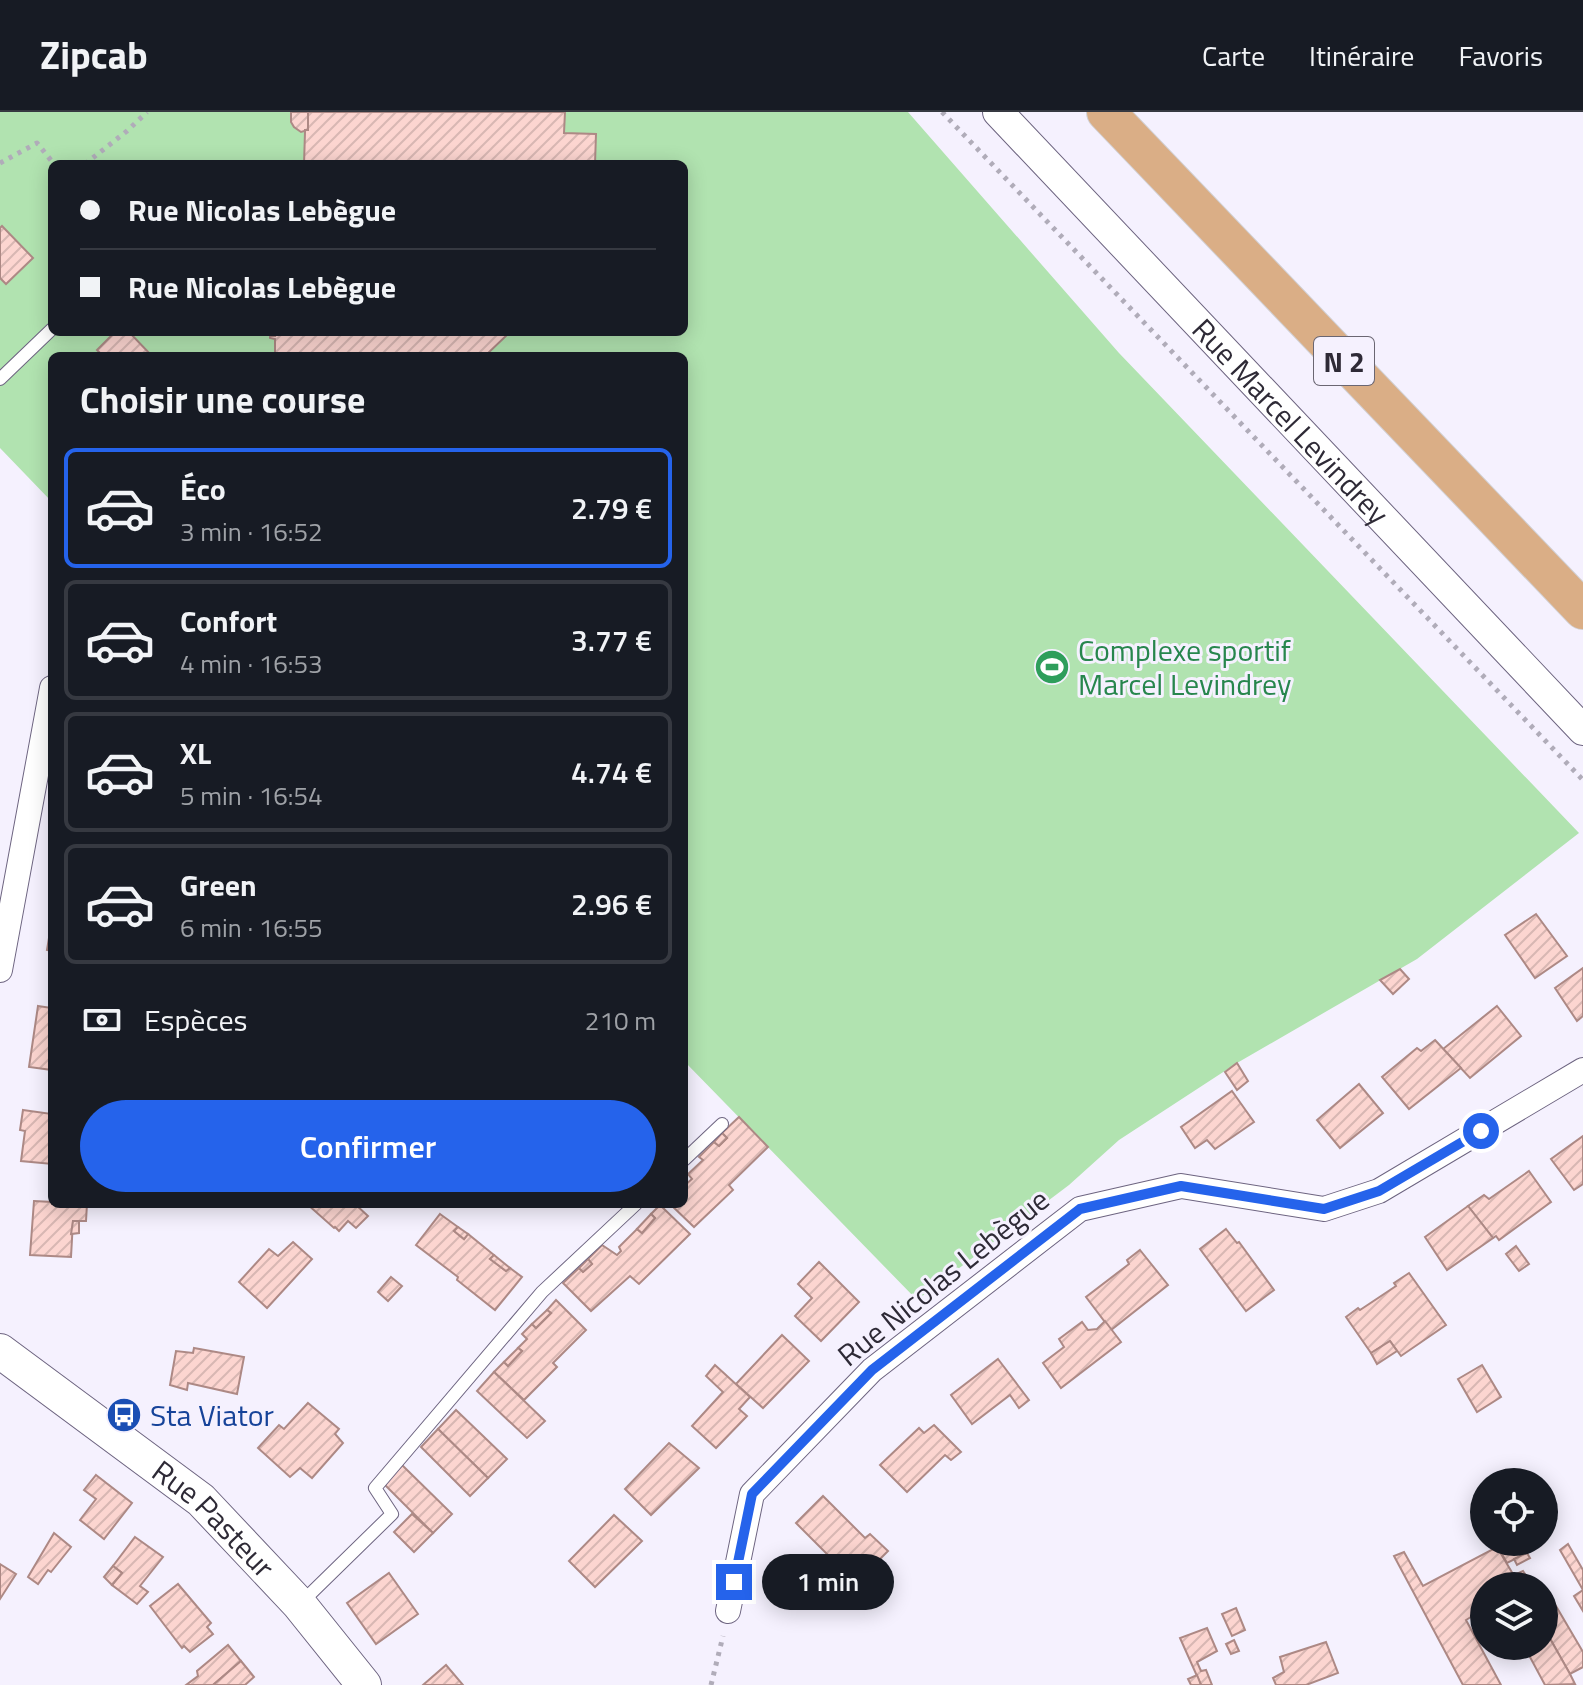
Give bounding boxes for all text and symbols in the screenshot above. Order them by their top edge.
text: Zipcab [40,26,148,84]
text: Carte [1202,34,1265,77]
text: Itinéraire [1309,34,1414,77]
text: Favoris [1458,34,1543,77]
text: Rue Nicolas Lebègue [128,187,396,233]
text: Rue Nicolas Lebègue [128,264,396,310]
street label: Rue Marcel Levindrey [1181,308,1400,535]
road number: N 2 [1314,337,1374,385]
text: Choisir une course [80,372,365,427]
text: Éco [180,466,226,512]
icon: car [84,472,156,544]
text: 2.79 € [571,485,652,531]
text: 3 min · 16:52 [180,512,323,551]
text: Confort [180,598,277,644]
icon: car [84,604,156,676]
text: 3.77 € [571,617,652,663]
place label: Complexe sportif Marcel Levindrey [1078,627,1291,707]
text: 4 min · 16:53 [180,644,323,683]
sports icon: Complexe sportif Marcel Levindrey [1033,648,1071,686]
text: XL [180,730,211,776]
icon: car [84,736,156,808]
text: 4.74 € [571,749,652,795]
text: 5 min · 16:54 [180,776,323,815]
text: Green [180,862,257,908]
icon: car [84,868,156,940]
text: 2.96 € [571,881,652,927]
text: 6 min · 16:55 [180,908,323,947]
text: Espèces [144,997,248,1043]
icon: cash [80,998,124,1042]
text: 210 m [585,1001,656,1040]
button: Confirmer [80,1100,656,1192]
route start [1463,1113,1499,1149]
street label: Rue Nicolas Lebègue [827,1177,1059,1377]
place label: Sta Viator [150,1392,274,1438]
bus stop icon: Sta Viator [105,1396,143,1434]
street label: Rue Pasteur [143,1448,286,1588]
map controls [1470,1468,1558,1660]
button: locate [1470,1468,1558,1556]
callout: 1 min [762,1554,894,1610]
text: 1 min [797,1562,859,1601]
route end [716,1564,752,1600]
button: layers [1470,1572,1558,1660]

